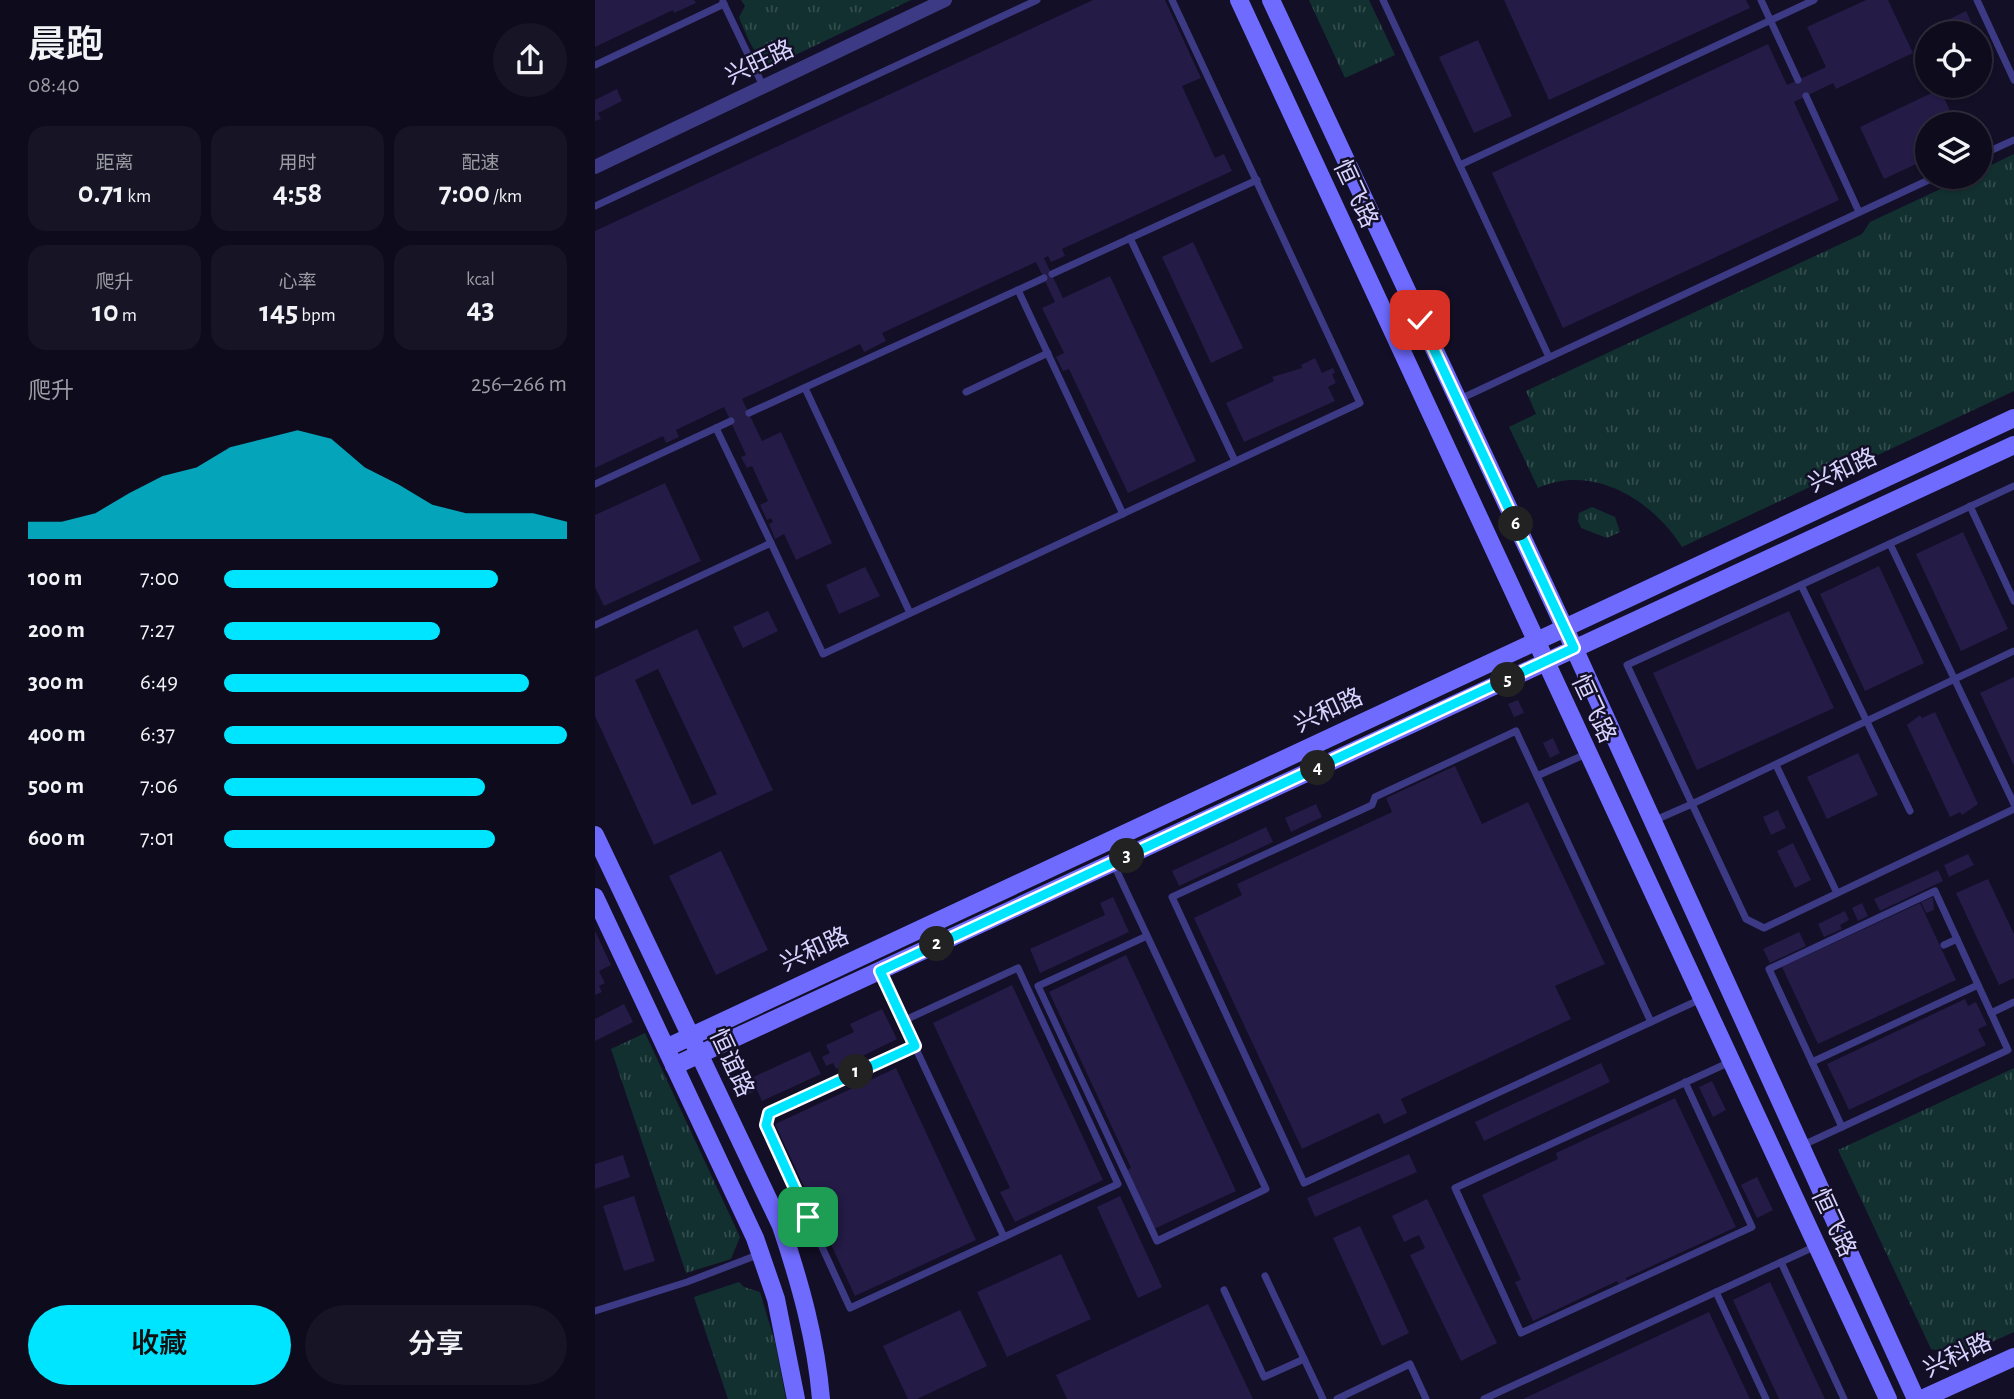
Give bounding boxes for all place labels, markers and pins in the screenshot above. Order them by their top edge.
pin [1390,290,1450,350]
pin: 6 [1499,506,1534,542]
pin: 5 [1490,662,1525,698]
pin: 4 [1301,750,1335,786]
pin: 3 [1109,838,1145,874]
pin: 2 [919,926,955,962]
pin: 1 [839,1054,873,1090]
pin [778,1187,838,1247]

